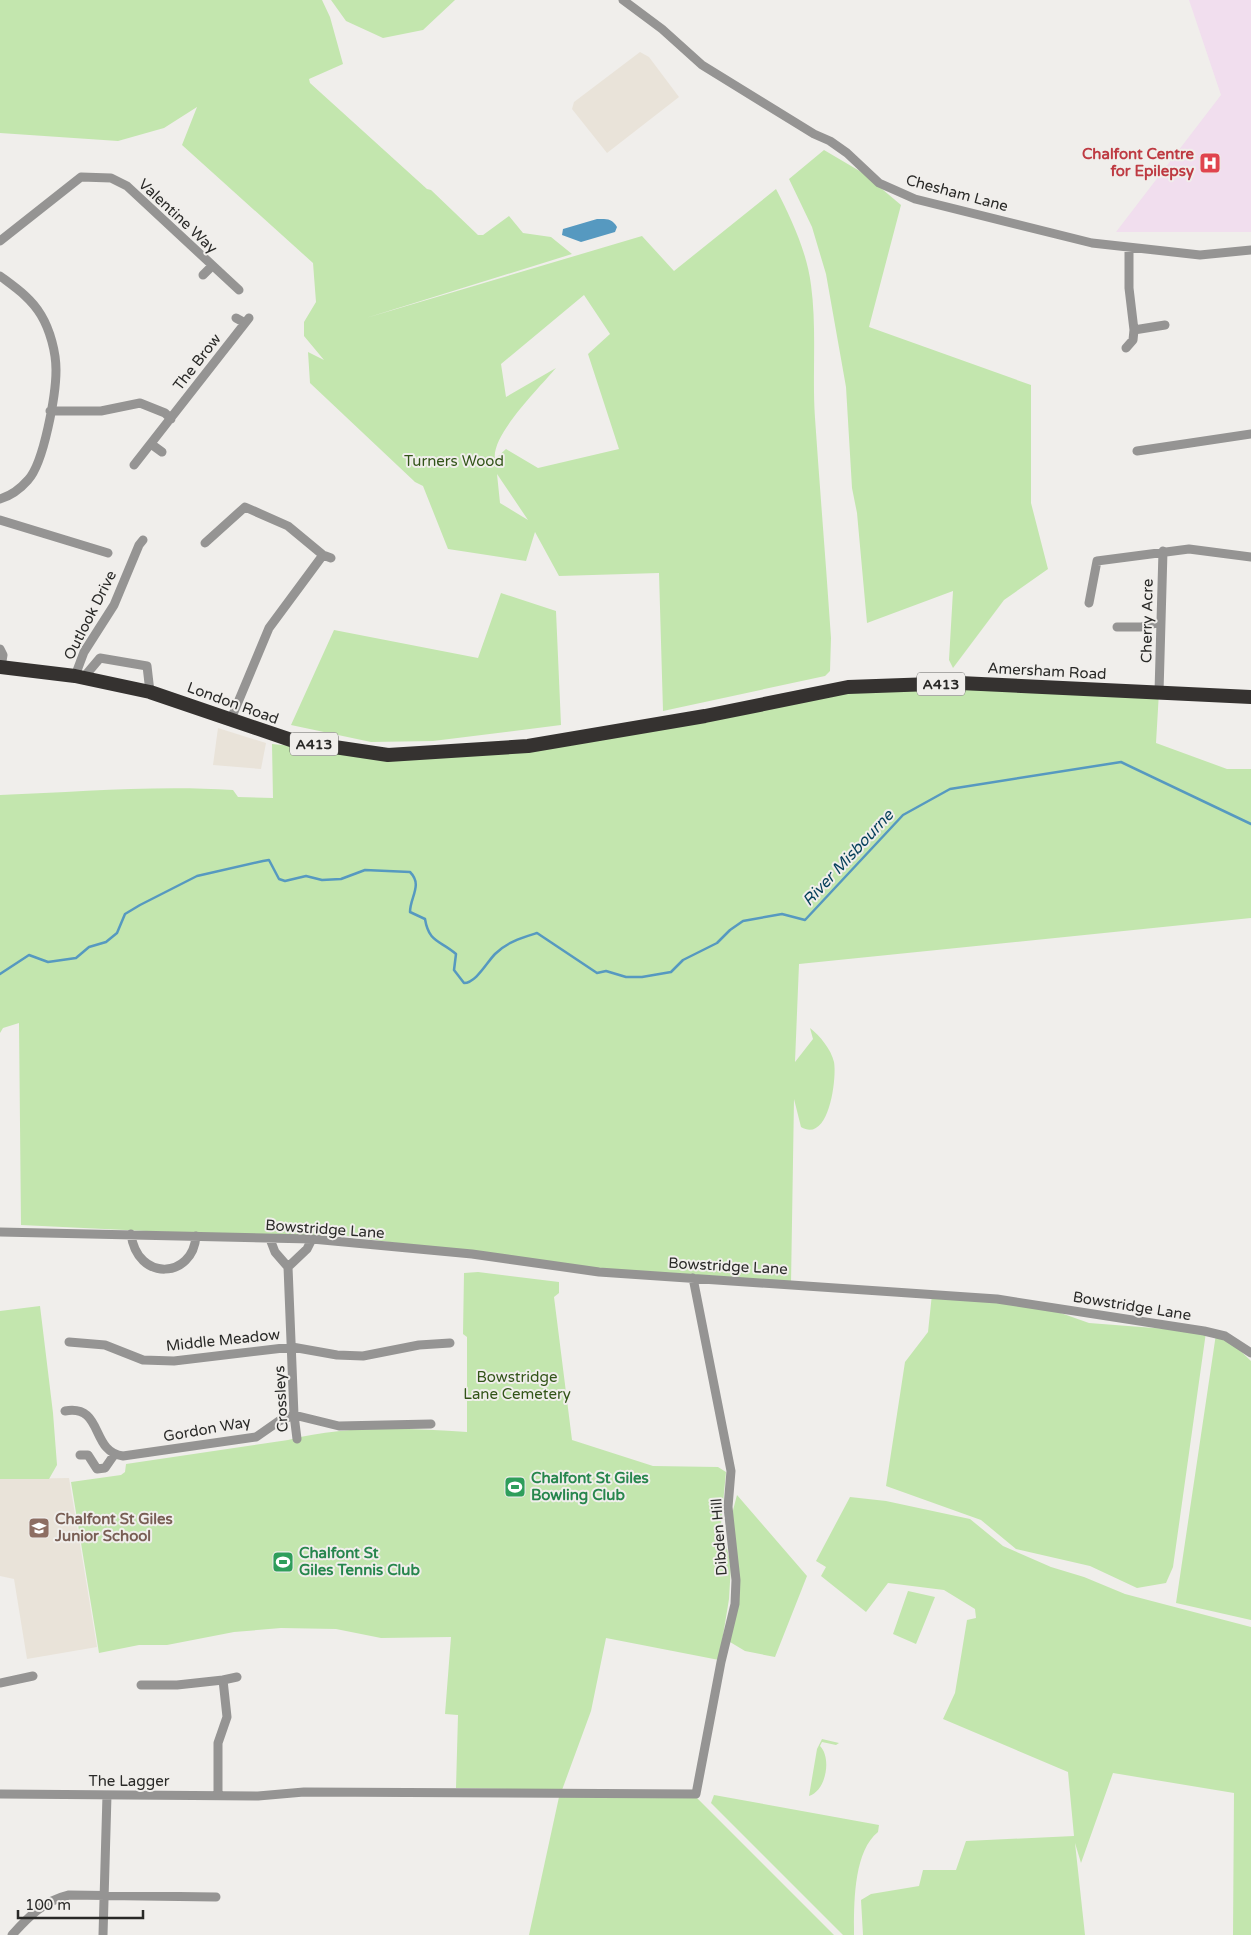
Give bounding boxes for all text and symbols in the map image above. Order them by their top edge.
place label: Chalfont Centre for Epilepsy [1082,145,1194,181]
hospital icon: Chalfont Centre for Epilepsy [1198,151,1222,175]
street label: Chesham Lane [904,171,1010,215]
street label: Valentine Way [135,175,221,257]
street label: The Brow [169,330,225,394]
park label: Turners Wood [404,452,504,470]
street label: Outlook Drive [60,567,120,663]
street label: Cherry Acre [1137,579,1157,663]
street label: Amersham Road [987,659,1107,683]
road number: A413 [917,672,965,696]
street label: London Road [185,678,281,728]
road number: A413 [290,732,338,756]
water label: River Misbourne [798,805,898,910]
street label: Bowstridge Lane [265,1216,385,1242]
street label: Bowstridge Lane [668,1254,788,1278]
street label: Bowstridge Lane [1072,1288,1192,1324]
street label: Middle Meadow [165,1325,281,1355]
street label: Crossleys [270,1365,292,1433]
park label: Bowstridge Lane Cemetery [463,1368,571,1403]
street label: Gordon Way [162,1412,252,1446]
place label: Chalfont St Giles Bowling Club [531,1469,649,1505]
sports icon: Chalfont St Giles Bowling Club [503,1475,527,1499]
street label: Dibden Hill [707,1498,731,1576]
place label: Chalfont St Giles Junior School [54,1510,173,1545]
school or university icon: Chalfont St Giles Junior School [27,1516,51,1540]
place label: Chalfont St Giles Tennis Club [299,1544,420,1579]
sports icon: Chalfont St Giles Tennis Club [271,1550,295,1574]
street label: The Lagger [89,1772,170,1790]
scale bar [18,1888,142,1920]
text: 100 m [25,1896,71,1914]

